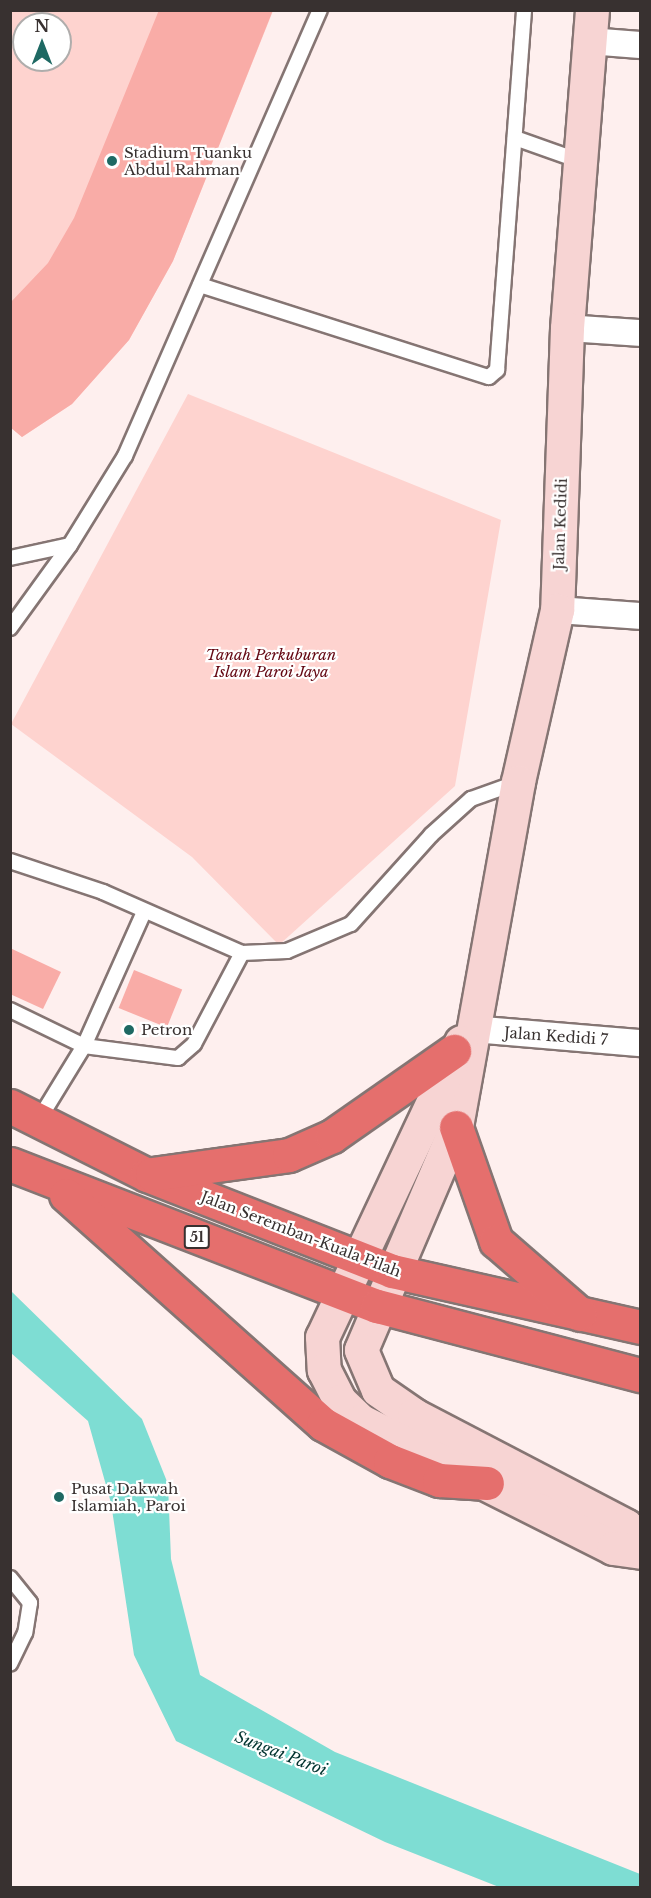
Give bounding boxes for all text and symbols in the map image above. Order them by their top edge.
north arrow [12,12,72,72]
text: N [34,16,50,36]
place label: Stadium Tuanku Abdul Rahman [124,143,252,178]
marker: Stadium Tuanku Abdul Rahman [105,154,119,168]
street label: Jalan Kedidi [549,478,571,570]
park label: Tanah Perkuburan Islam Paroi Jaya [206,645,336,680]
place label: Petron [141,1021,192,1039]
marker: Petron [122,1023,136,1037]
street label: Jalan Kedidi 7 [504,1023,608,1049]
street label: Jalan Seremban-Kuala Pilah [198,1187,404,1281]
road number: 51 [184,1226,210,1248]
place label: Pusat Dakwah Islamiah, Paroi [71,1479,186,1514]
marker: Pusat Dakwah Islamiah, Paroi [52,1490,66,1504]
water label: Sungai Paroi [232,1727,330,1779]

